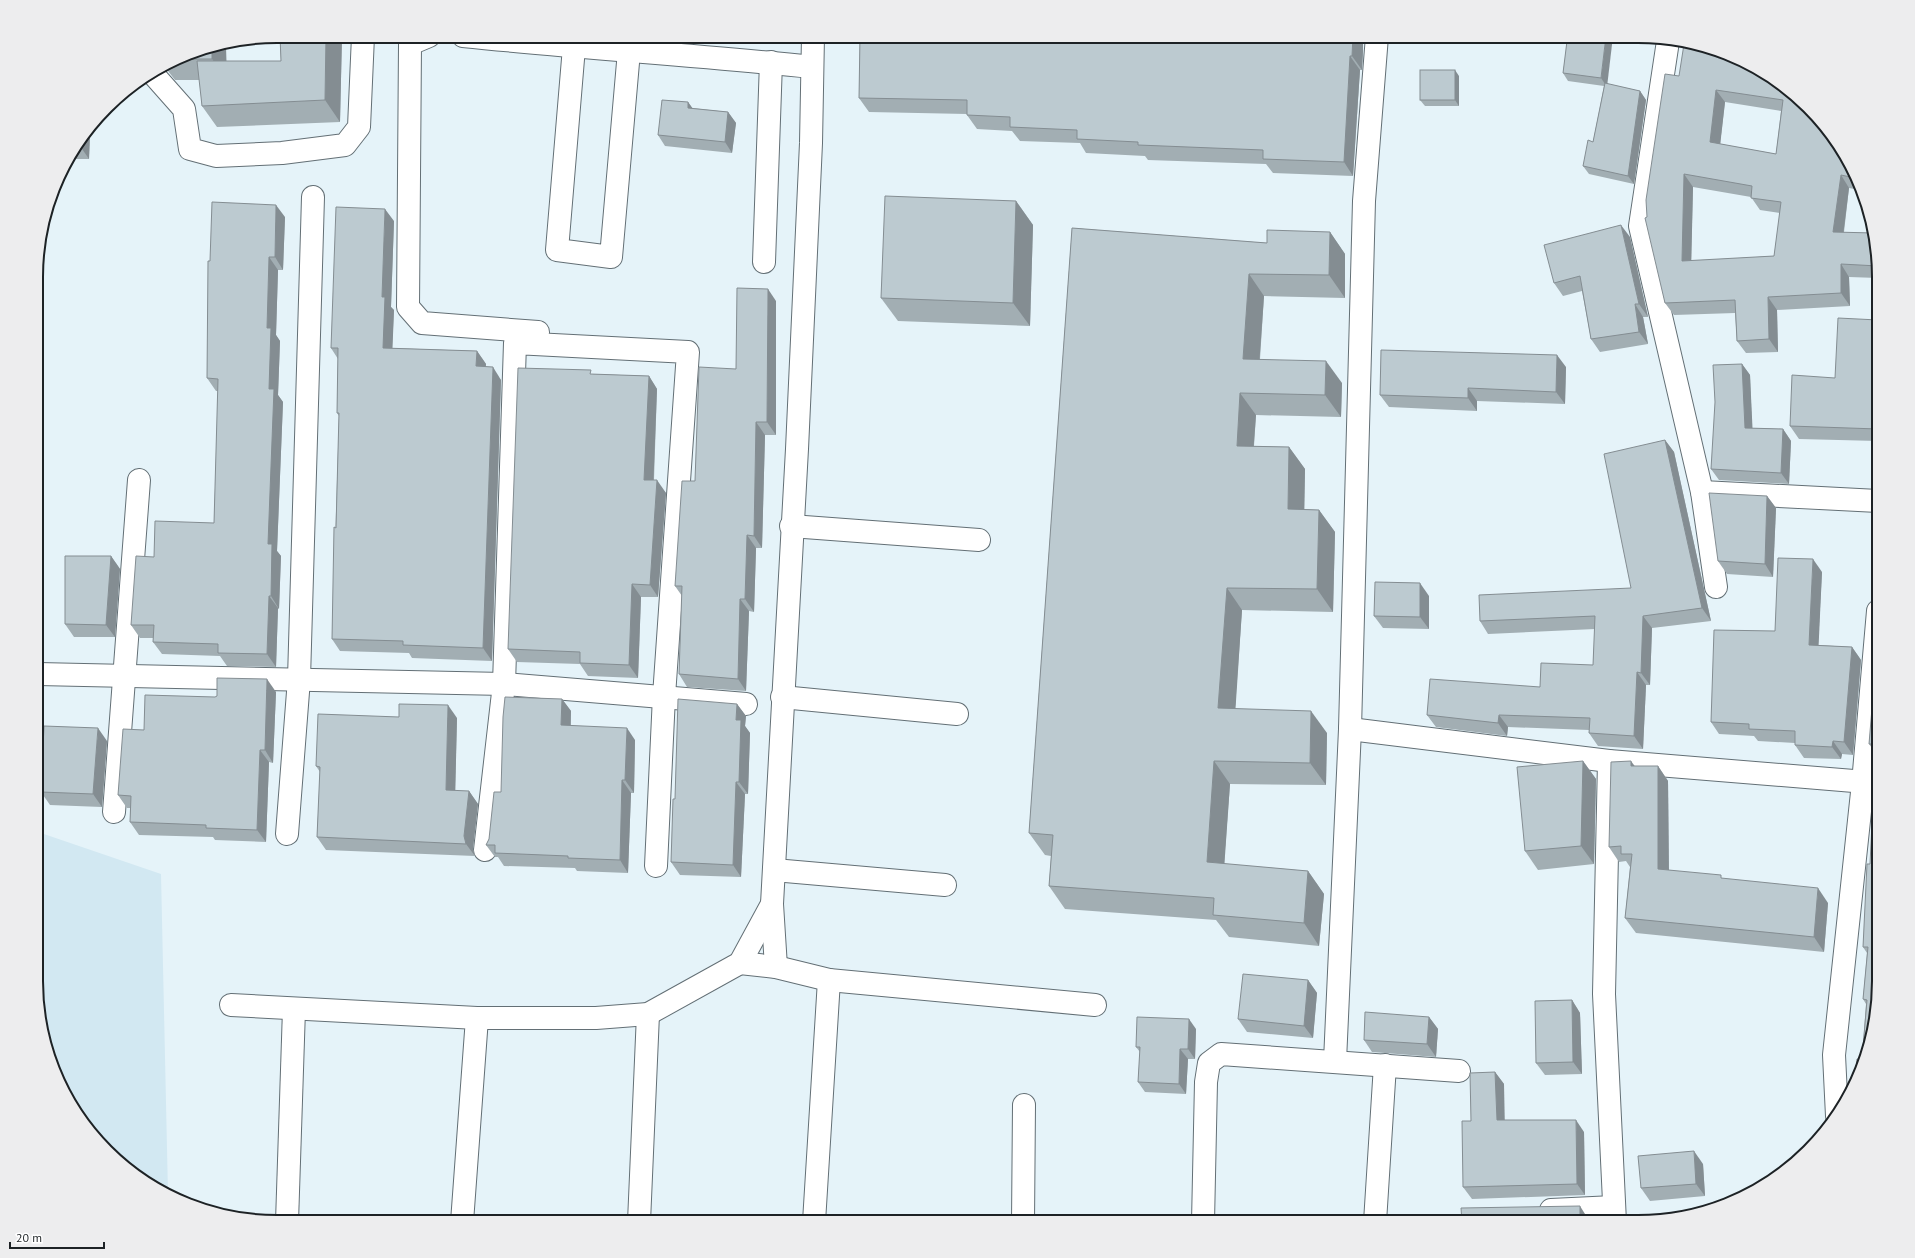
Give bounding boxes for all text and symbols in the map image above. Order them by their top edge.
scale bar [10,1224,104,1250]
text: 20 m [16,1230,42,1245]

